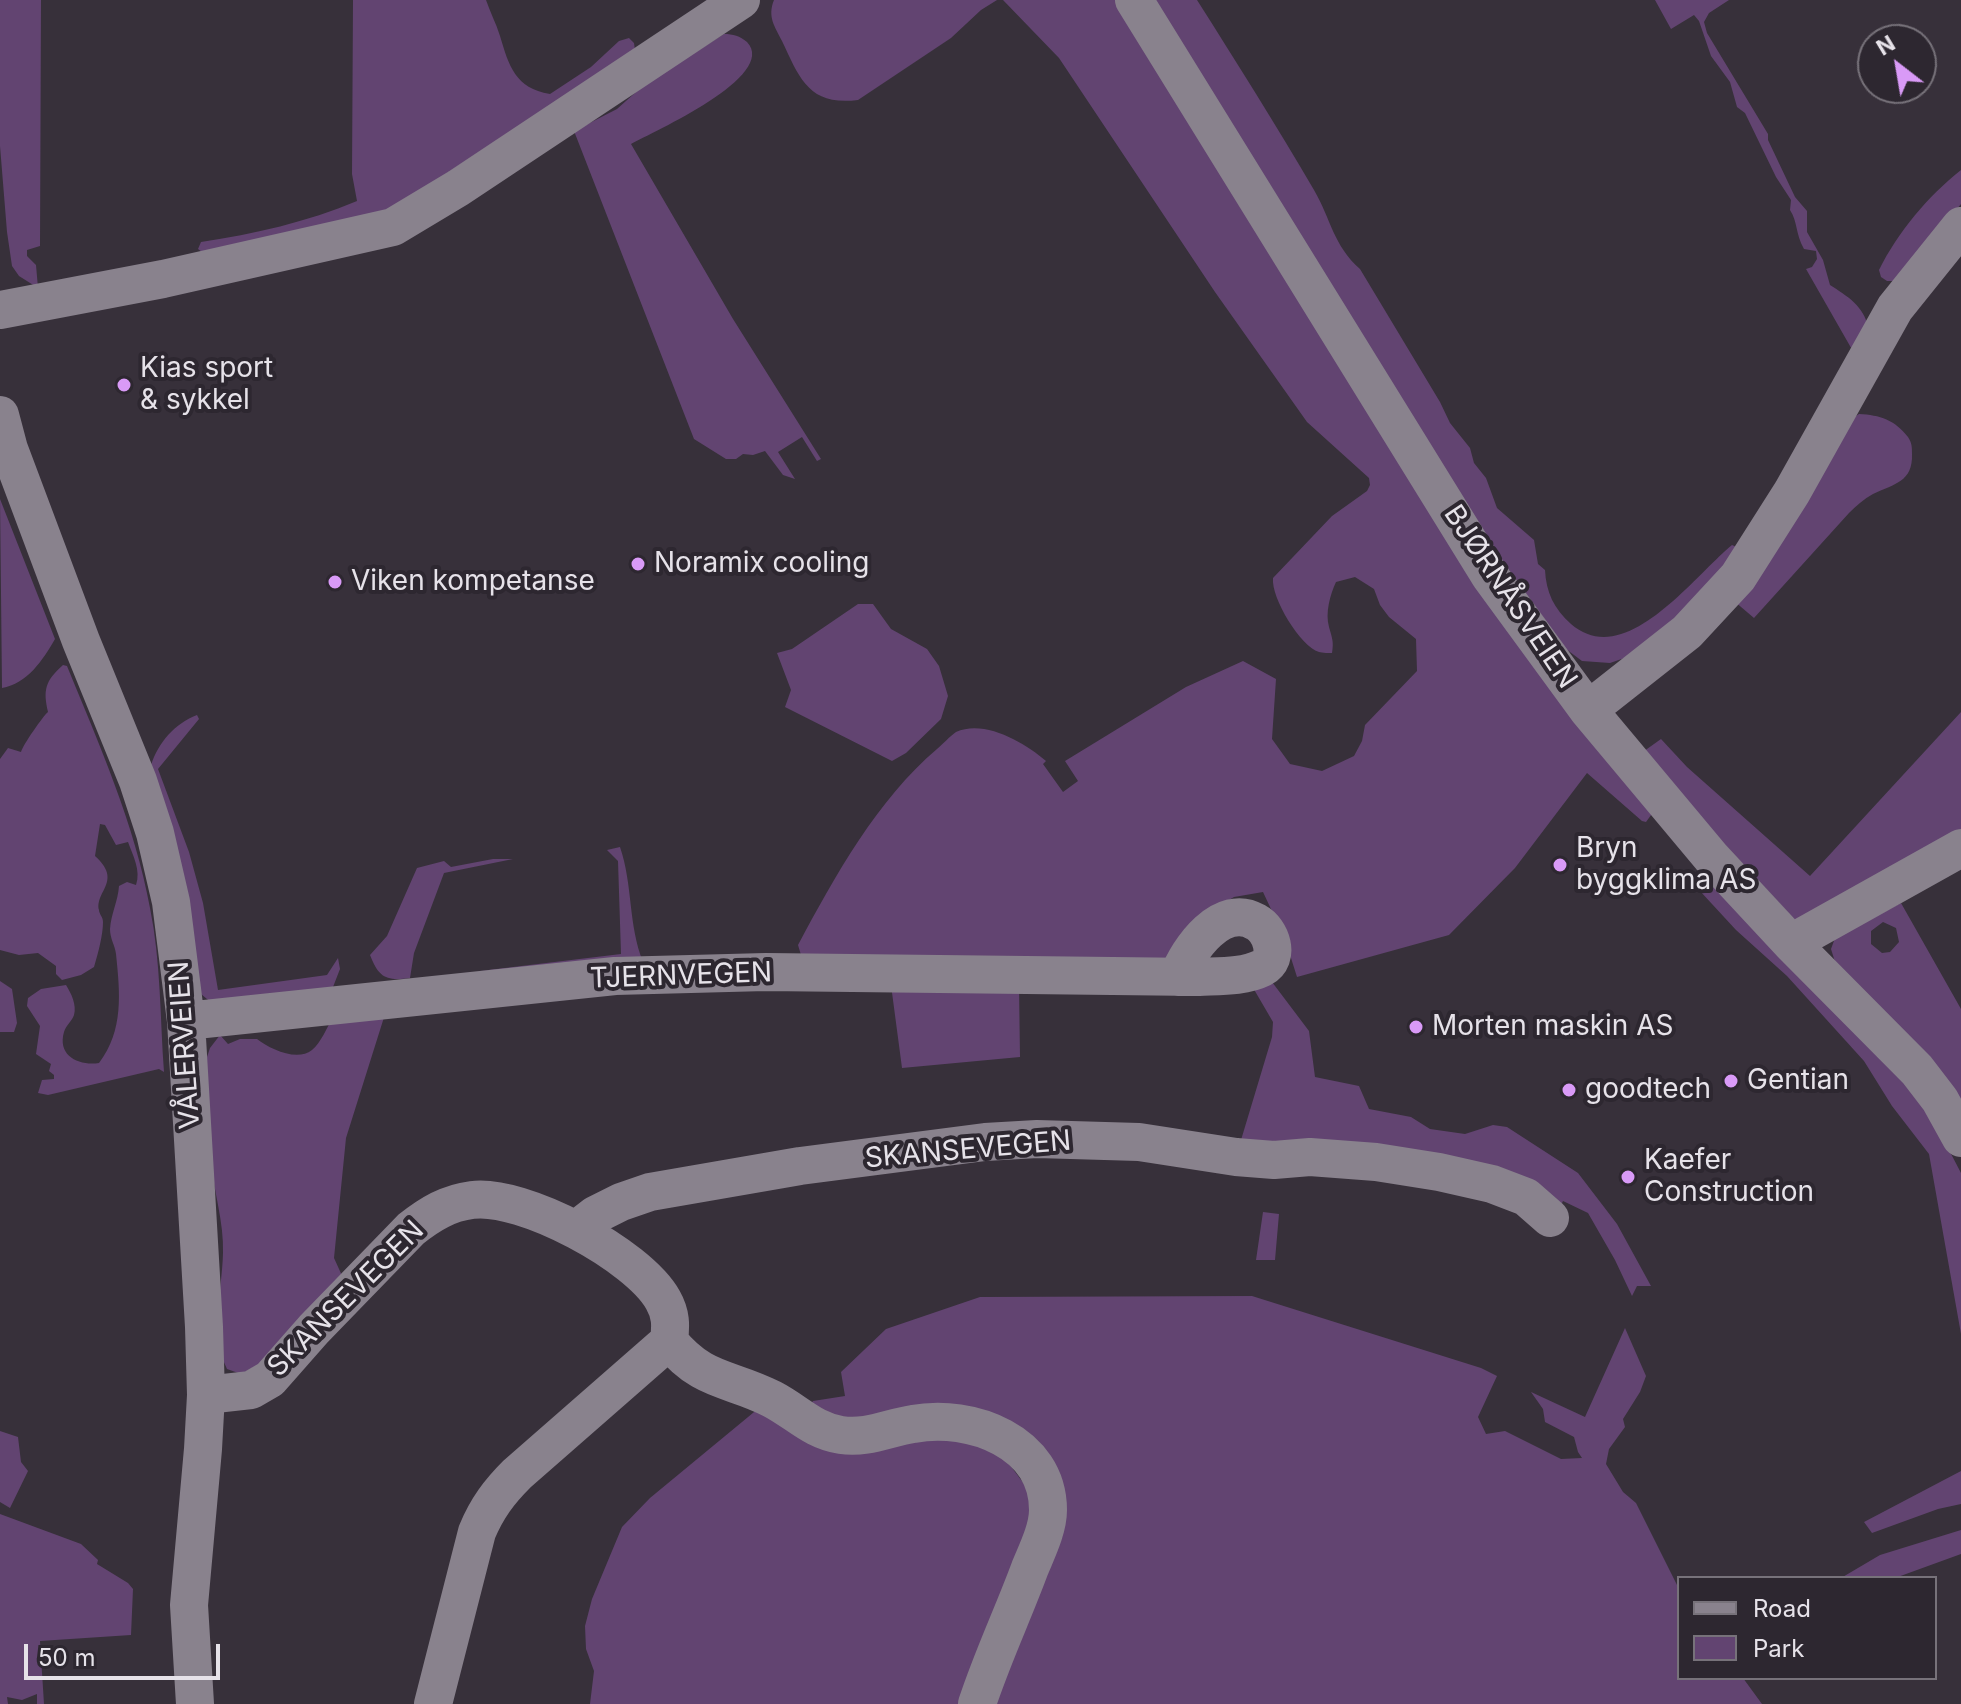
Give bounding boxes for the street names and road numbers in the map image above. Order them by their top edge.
street label: BJØRNÅSVEIEN [1436,499,1584,695]
street label: TJERNVEGEN [589,956,773,996]
street label: VÅLERVEIEN [162,960,208,1130]
street label: SKANSEVEGEN [863,1124,1073,1176]
street label: SKANSEVEGEN [261,1214,431,1384]

